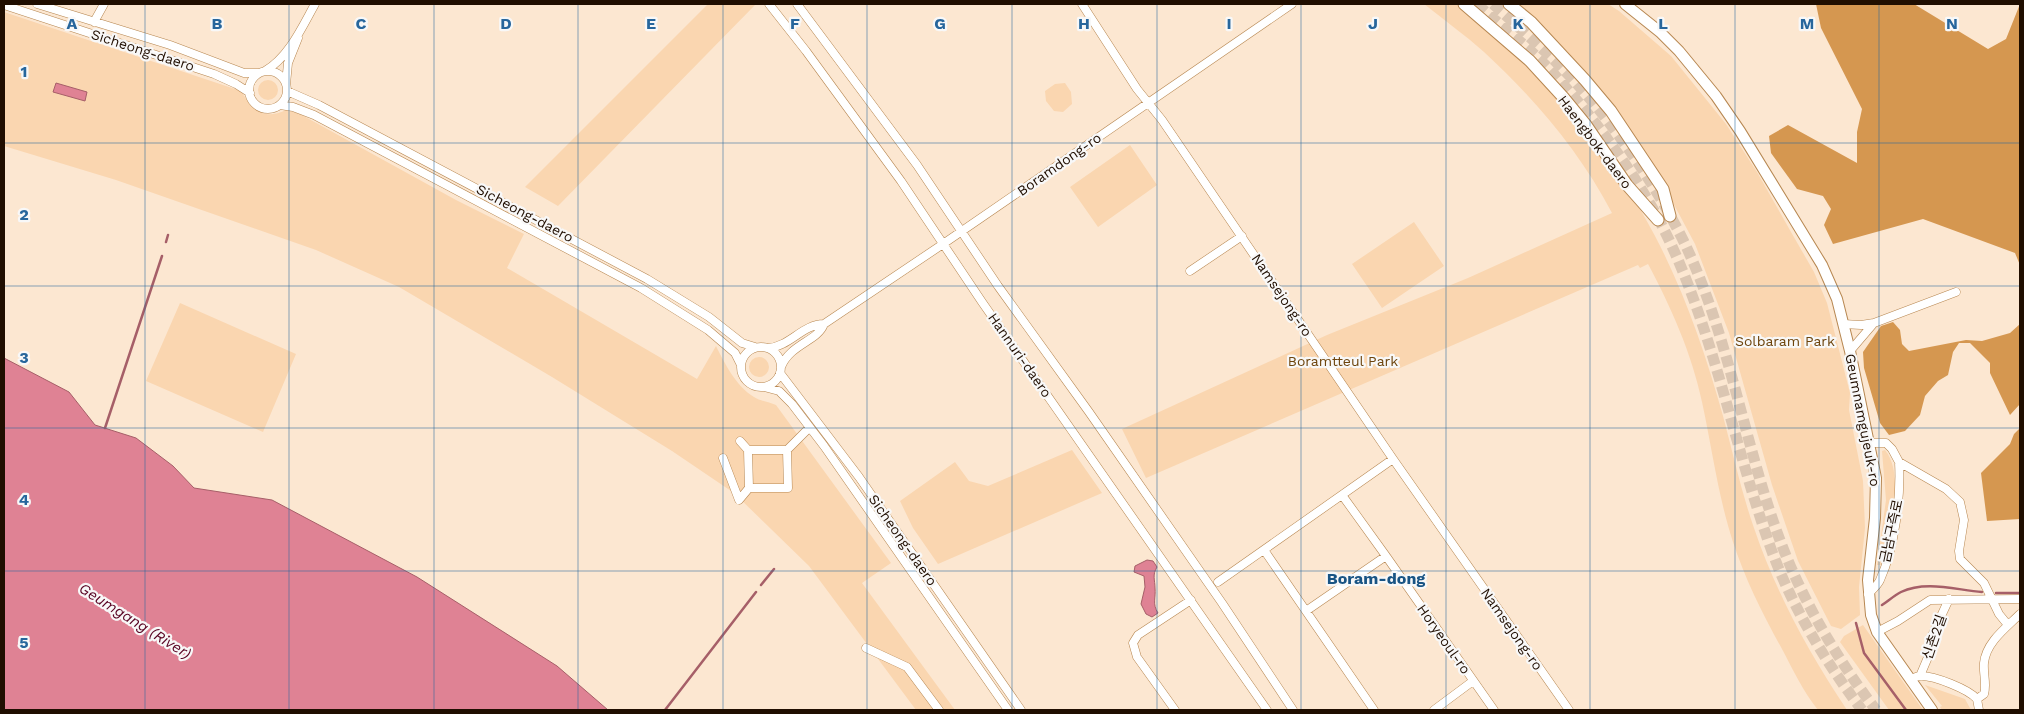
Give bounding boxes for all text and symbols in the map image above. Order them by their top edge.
text: A [67,14,78,33]
text: B [212,14,223,33]
text: C [356,14,367,33]
text: D [500,14,512,33]
text: E [646,14,656,33]
text: F [790,14,800,33]
text: G [934,14,946,33]
text: H [1078,14,1090,33]
text: I [1226,14,1232,33]
text: J [1368,14,1378,33]
text: K [1512,14,1524,33]
text: L [1658,14,1668,33]
text: M [1800,14,1814,33]
text: N [1946,14,1958,33]
street label: Sicheong-daero [89,26,197,74]
text: 1 [21,62,27,81]
street label: Haengbok-daero [1555,92,1635,192]
street label: Boramdong-ro [1014,129,1104,199]
street label: Sicheong-daero [474,181,576,245]
text: 2 [19,205,29,224]
street label: Namsejong-ro [1248,251,1316,339]
street label: Hannuri-daero [985,310,1055,400]
park label: Solbaram Park [1735,333,1835,349]
text: 3 [19,348,29,367]
street label: Geumnamgujeuk-ro [1842,352,1884,488]
park label: Boramtteul Park [1288,353,1398,369]
text: 4 [19,490,29,509]
street label: Sicheong-daero [866,491,940,589]
street label: 금남구즉로 [1876,498,1906,564]
district label: Boram-dong [1327,569,1425,588]
water label: Geumgang (River) [76,579,194,663]
street label: Namsejong-ro [1478,585,1546,673]
street label: Horyeoul-ro [1414,601,1474,677]
street label: 신촌2길 [1919,612,1949,662]
text: 5 [19,633,29,652]

